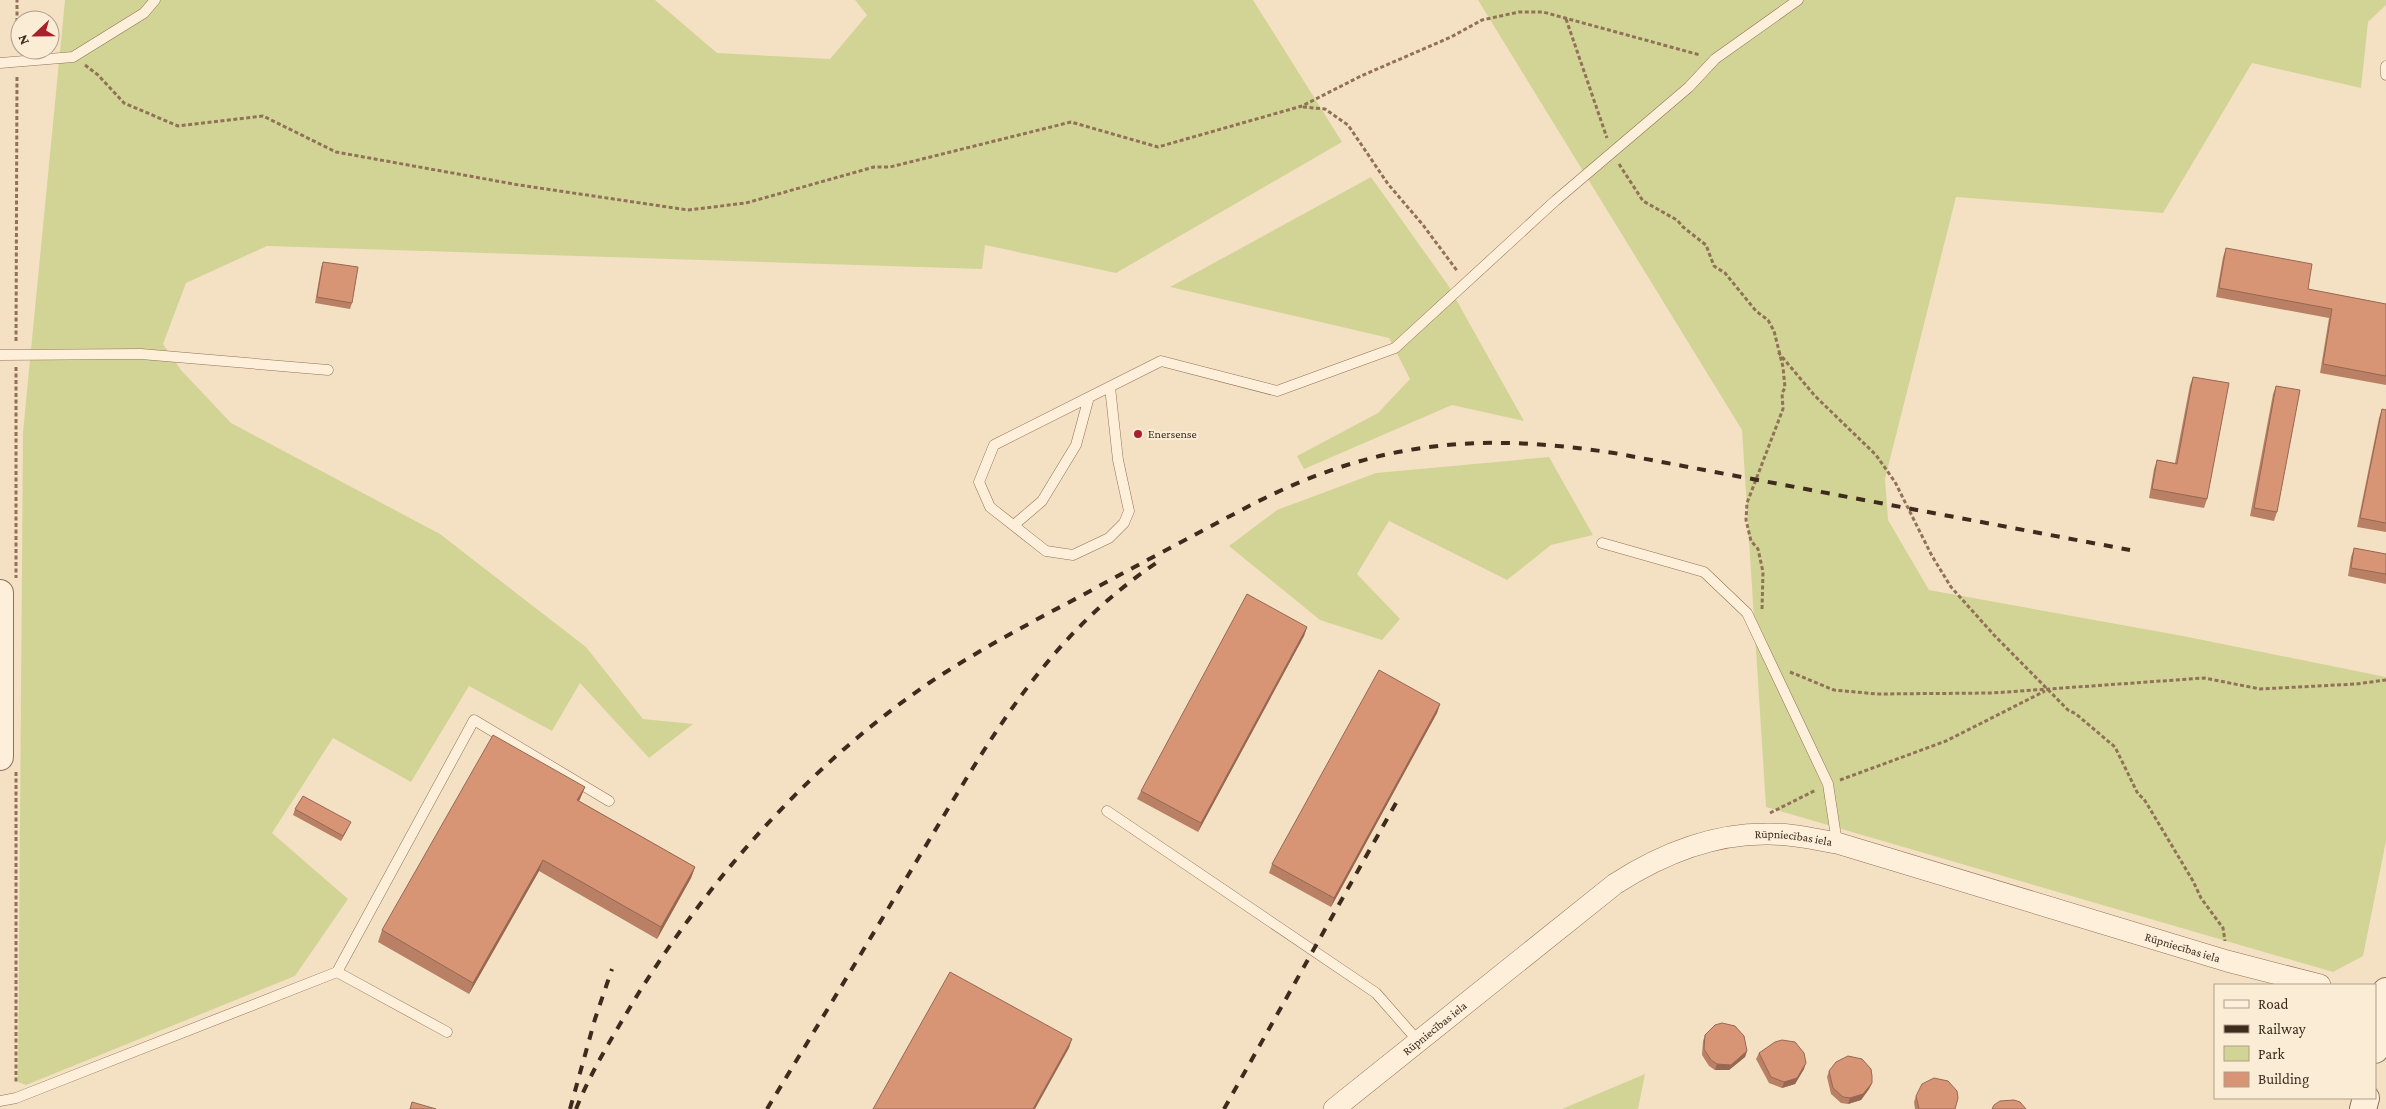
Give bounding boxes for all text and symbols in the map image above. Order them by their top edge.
north arrow [10,10,60,60]
text: N [14,32,32,47]
place label: Enersense [1148,427,1197,441]
marker: Enersense [1132,428,1144,440]
street label: Rūpniecības iela [1754,827,1834,849]
street label: Rūpniecības iela [2143,930,2222,966]
legend [2214,984,2376,1099]
text: Road [2258,996,2289,1012]
street label: Rūpniecības iela [1400,998,1470,1058]
text: Railway [2258,1021,2306,1038]
text: Park [2258,1046,2285,1062]
text: Building [2258,1071,2309,1088]

